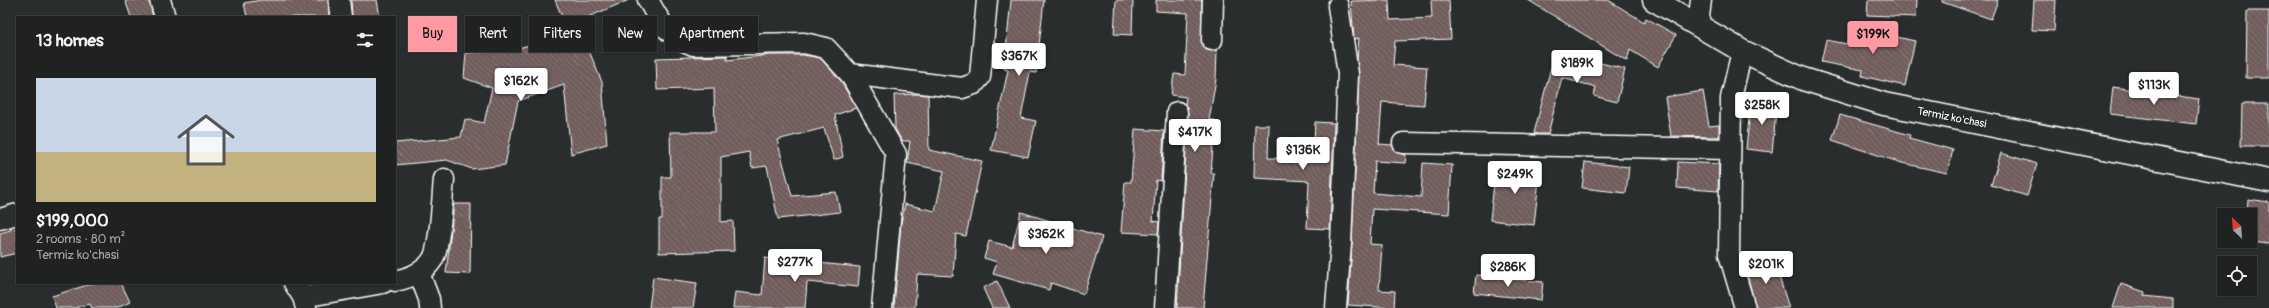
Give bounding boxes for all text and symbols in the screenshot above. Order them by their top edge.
chip: Buy [408,16,457,52]
chip: Rent [465,16,521,52]
chip: Filters [529,16,595,52]
chip: New [603,16,657,52]
chip: Apartment [665,16,758,52]
pin: $199K [1845,21,1901,55]
text: $199K [1856,26,1890,42]
icon: filters [354,29,376,51]
text: 13 homes [36,30,104,51]
pin: $367K [991,43,1047,77]
text: $367K [1001,48,1037,64]
pin: $189K [1549,50,1605,84]
text: $189K [1560,55,1594,71]
pin: $162K [493,68,549,102]
pin: $113K [2126,72,2182,106]
text: $162K [504,73,538,89]
text: $113K [2138,77,2170,93]
pin: $258K [1734,92,1790,126]
text: $258K [1744,97,1780,113]
icon: home [170,104,242,176]
street label: Termiz ko'chasi [1916,104,1988,131]
pin: $417K [1167,119,1223,153]
text: $417K [1178,124,1212,140]
pin: $136K [1275,137,1331,171]
text: $136K [1286,142,1320,158]
pin: $249K [1487,161,1543,195]
text: $249K [1497,166,1533,182]
north arrow [2217,208,2257,248]
map controls [2217,208,2257,296]
text: $199,000 [36,210,109,231]
pin: $362K [1018,221,1074,255]
text: $362K [1028,226,1064,242]
text: 2 rooms · 80 m² [36,231,125,247]
text: Termiz ko'chasi [36,247,119,263]
pin: $277K [767,249,823,283]
pin: $201K [1738,251,1794,285]
text: $277K [777,254,813,270]
pin: $286K [1480,254,1536,288]
text: $201K [1748,256,1784,272]
button: locate [2217,256,2257,296]
text: $286K [1490,259,1526,275]

